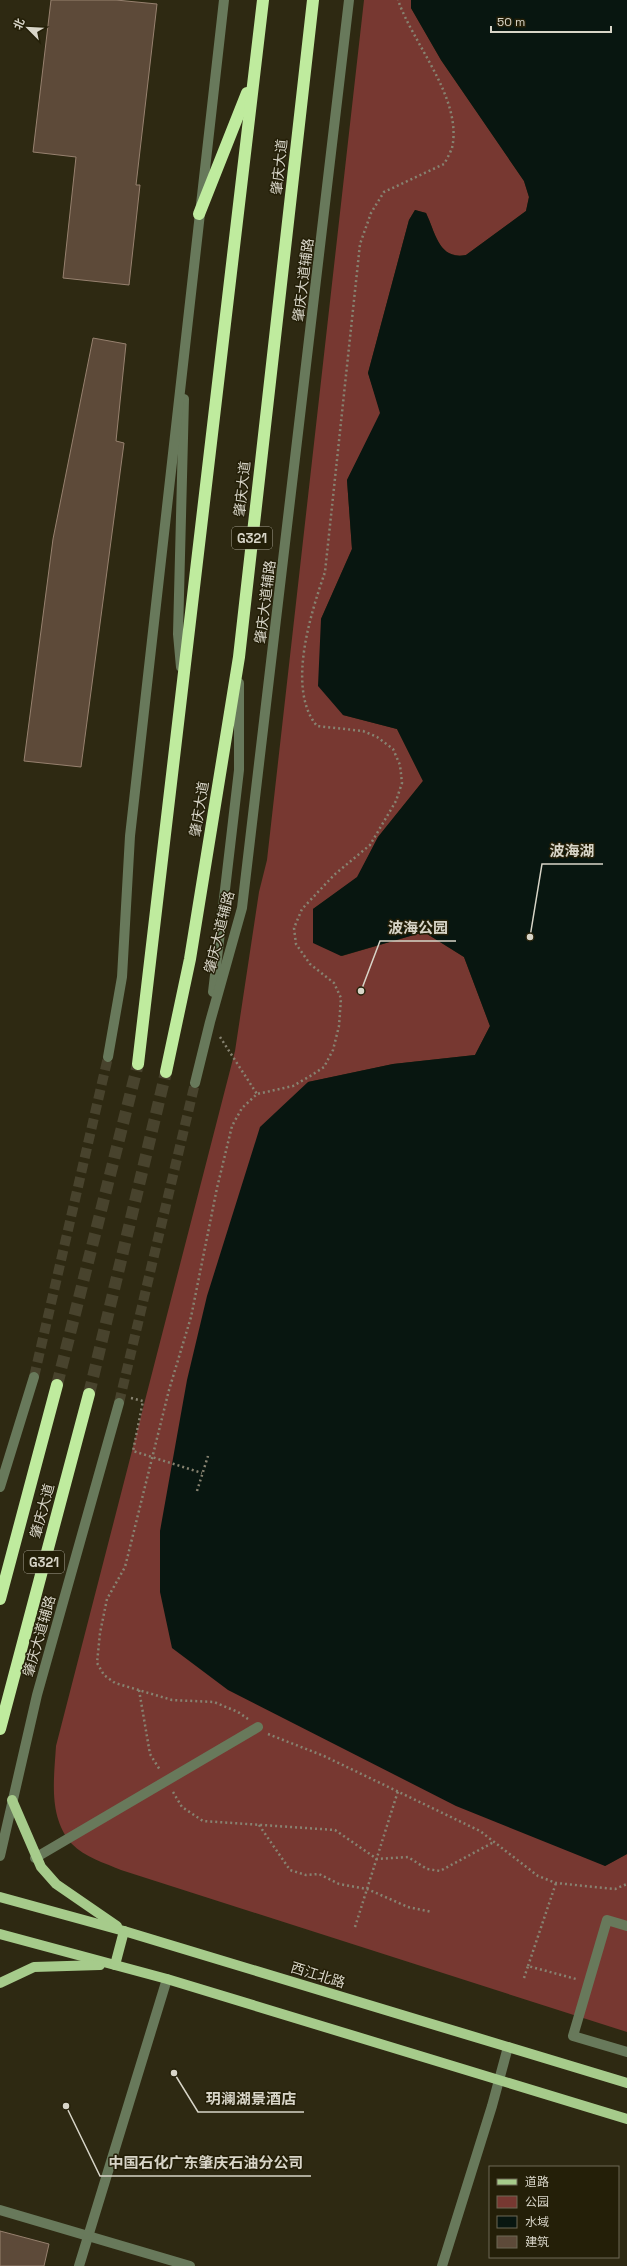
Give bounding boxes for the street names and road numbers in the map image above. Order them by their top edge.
street label: 肇庆大道 [267,138,291,196]
street label: 肇庆大道辅路 [289,237,317,323]
street label: 肇庆大道 [230,460,254,518]
road number: G321 [232,527,272,549]
street label: 肇庆大道辅路 [251,559,279,645]
street label: 肇庆大道 [186,780,212,838]
street label: 肇庆大道辅路 [200,889,238,975]
street label: 肇庆大道 [26,1482,58,1540]
road number: G321 [24,1551,64,1573]
street label: 肇庆大道辅路 [19,1593,59,1679]
street label: 西江北路 [289,1958,347,1992]

